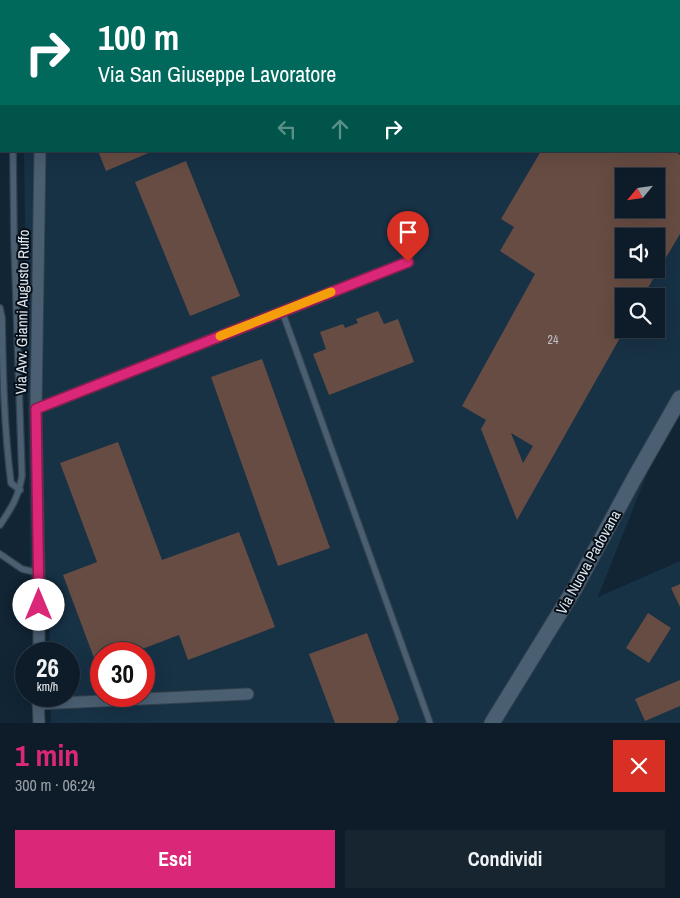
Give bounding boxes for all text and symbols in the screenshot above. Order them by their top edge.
text: 100 m [98,14,179,61]
icon: right [15,20,80,85]
text: Via San Giuseppe Lavoratore [98,59,336,89]
icon: left [273,115,301,143]
icon: ahead [326,115,354,143]
icon: right [379,115,407,143]
north arrow [615,168,665,218]
map controls [615,168,665,338]
pin [387,211,429,262]
icon: arrive [394,218,422,246]
button: sound [615,228,665,278]
street label: Via Avv. Gianni Augusto Ruffo [10,229,34,394]
button: search [615,288,665,338]
house number: 24 [548,332,559,348]
street label: Via Nuova Padovana [551,506,625,618]
position arrow [12,578,64,630]
speed limit sign: 30 [90,642,155,707]
text: 26 [36,651,59,685]
text: km/h [37,679,58,695]
text: 1 min [15,735,79,775]
button: close [613,740,665,792]
text: 300 m · 06:24 [15,774,95,796]
button: Esci [15,830,335,888]
button: Condividi [345,830,665,888]

